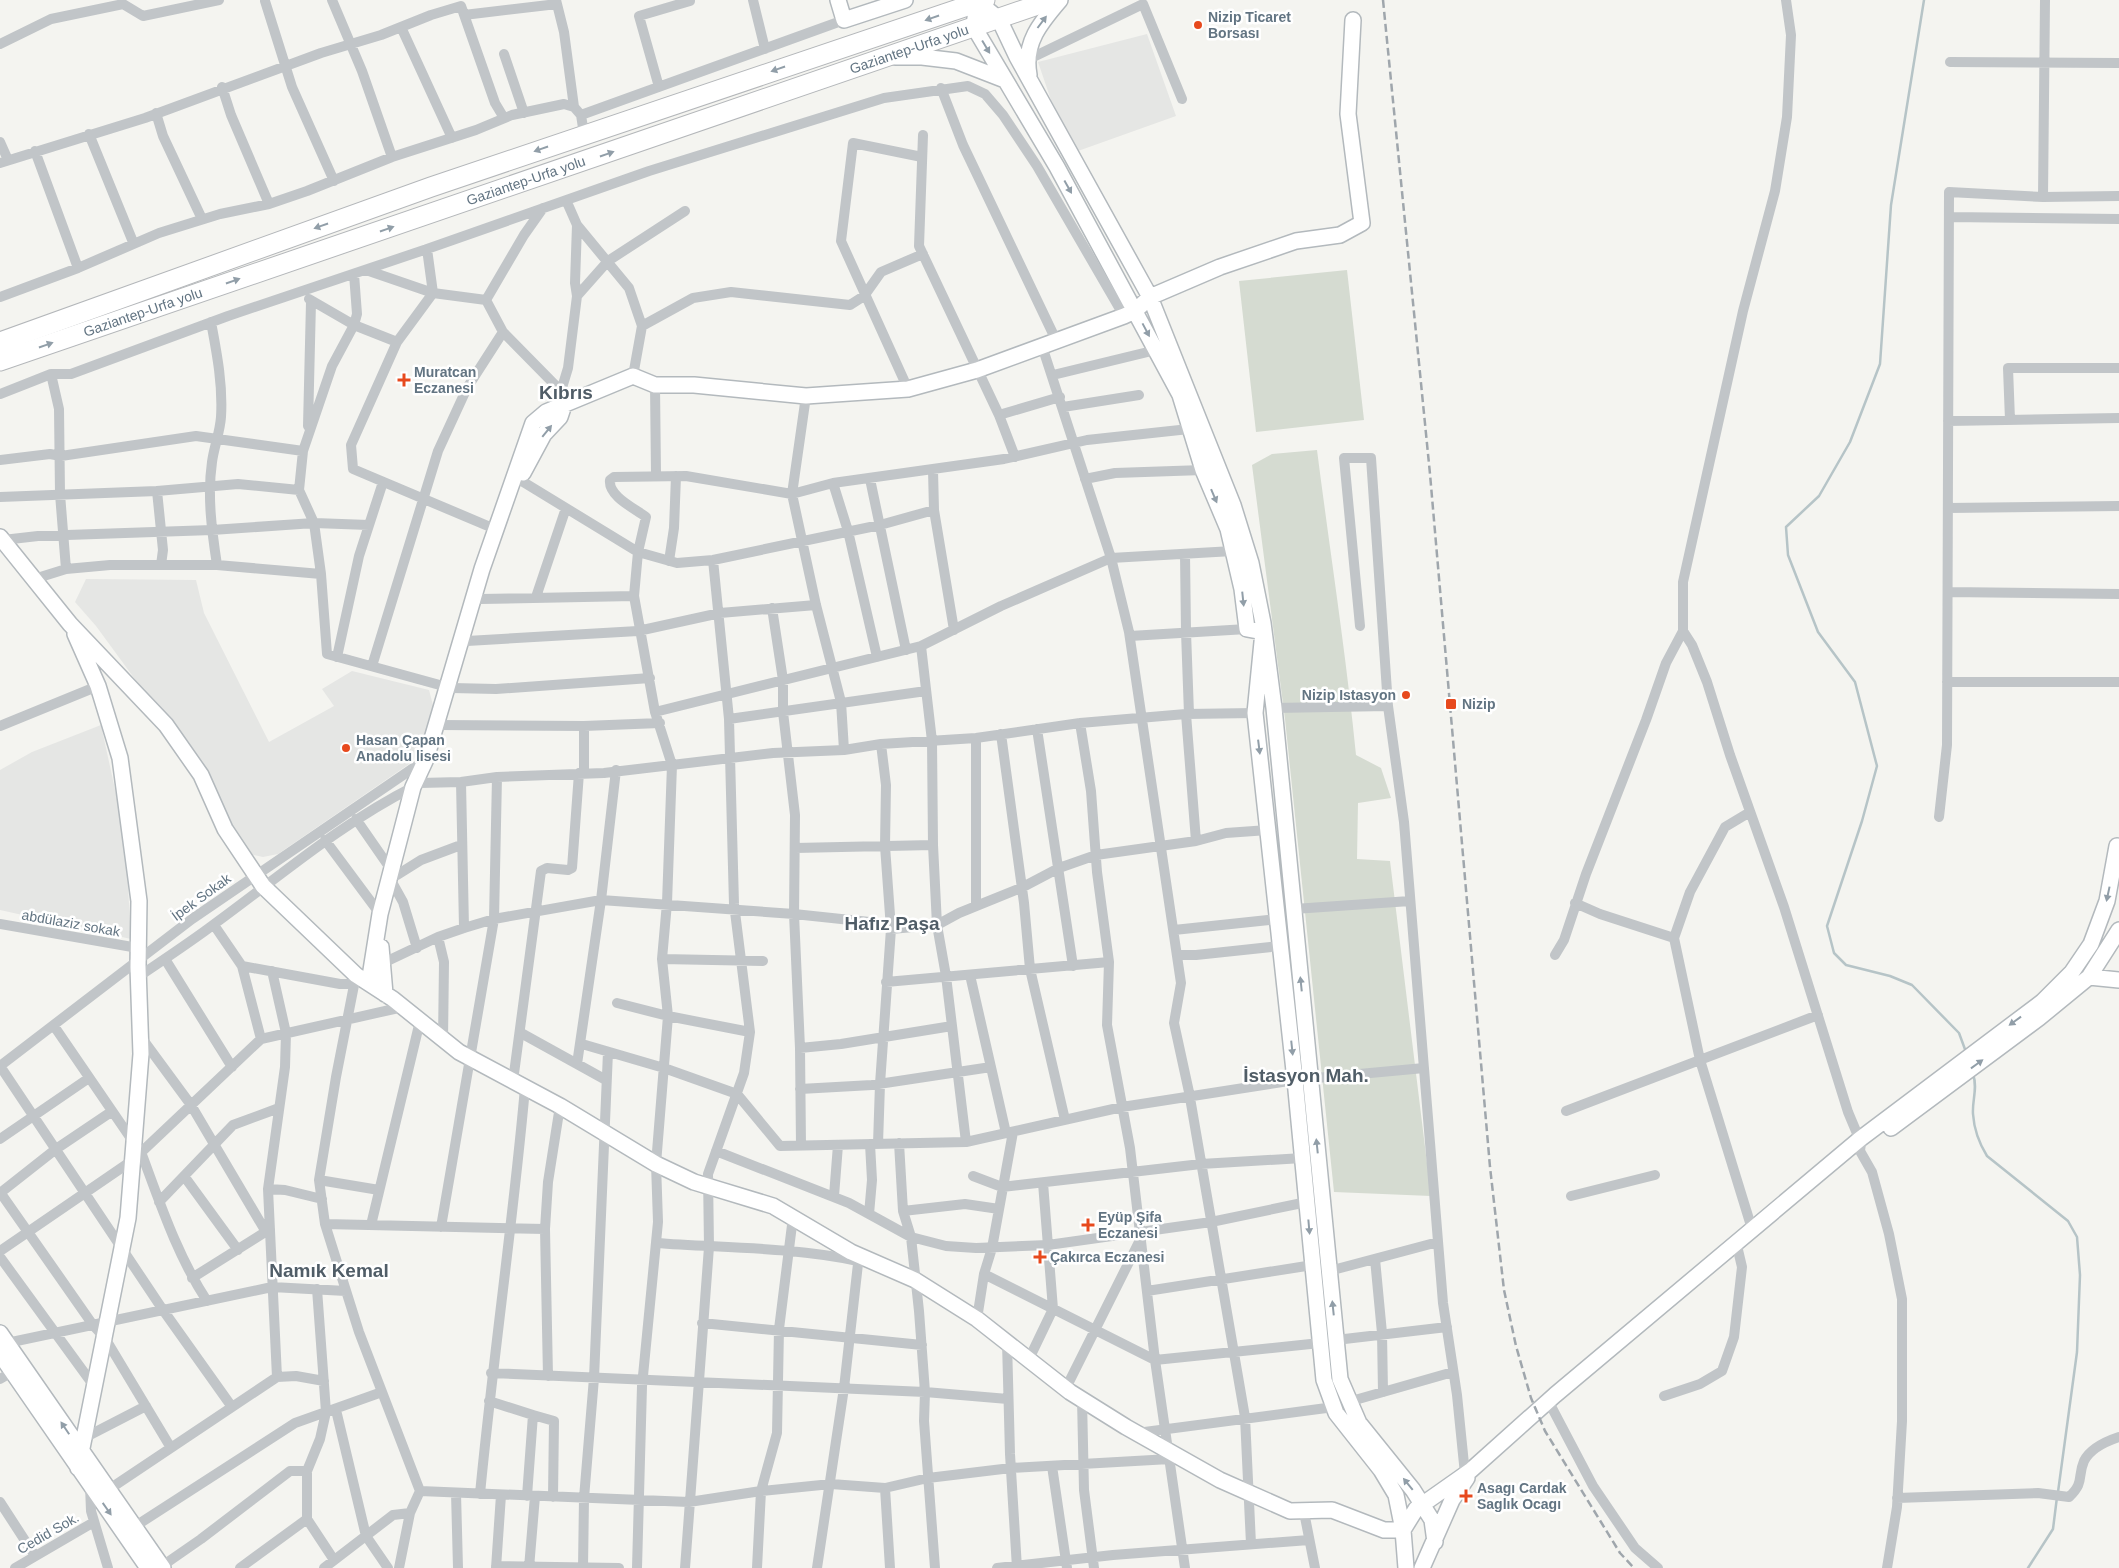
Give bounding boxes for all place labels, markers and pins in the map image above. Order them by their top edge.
place label: Nizip Ticaret Borsası [1208,9,1291,41]
marker: Nizip Ticaret Borsası [1192,19,1204,31]
place label: Muratcan Eczanesi [414,364,476,396]
marker: Muratcan Eczanesi [398,374,410,386]
place label: Nizip Istasyon [1302,687,1396,703]
marker: Nizip Istasyon [1400,689,1412,701]
place label: Nizip [1462,696,1495,712]
marker: Nizip [1444,697,1458,711]
place label: Hasan Çapan Anadolu lisesi [356,732,451,764]
marker: Hasan Çapan Anadolu lisesi [340,742,352,754]
place label: Eyüp Şifa Eczanesi [1098,1209,1162,1241]
marker: Eyüp Şifa Eczanesi [1082,1219,1094,1231]
place label: Çakırca Eczanesi [1050,1249,1164,1265]
marker: Çakırca Eczanesi [1034,1251,1046,1263]
place label: Asagı Cardak Saglık Ocagı [1477,1480,1567,1512]
marker: Asagı Cardak Saglık Ocagı [1459,1489,1473,1503]

